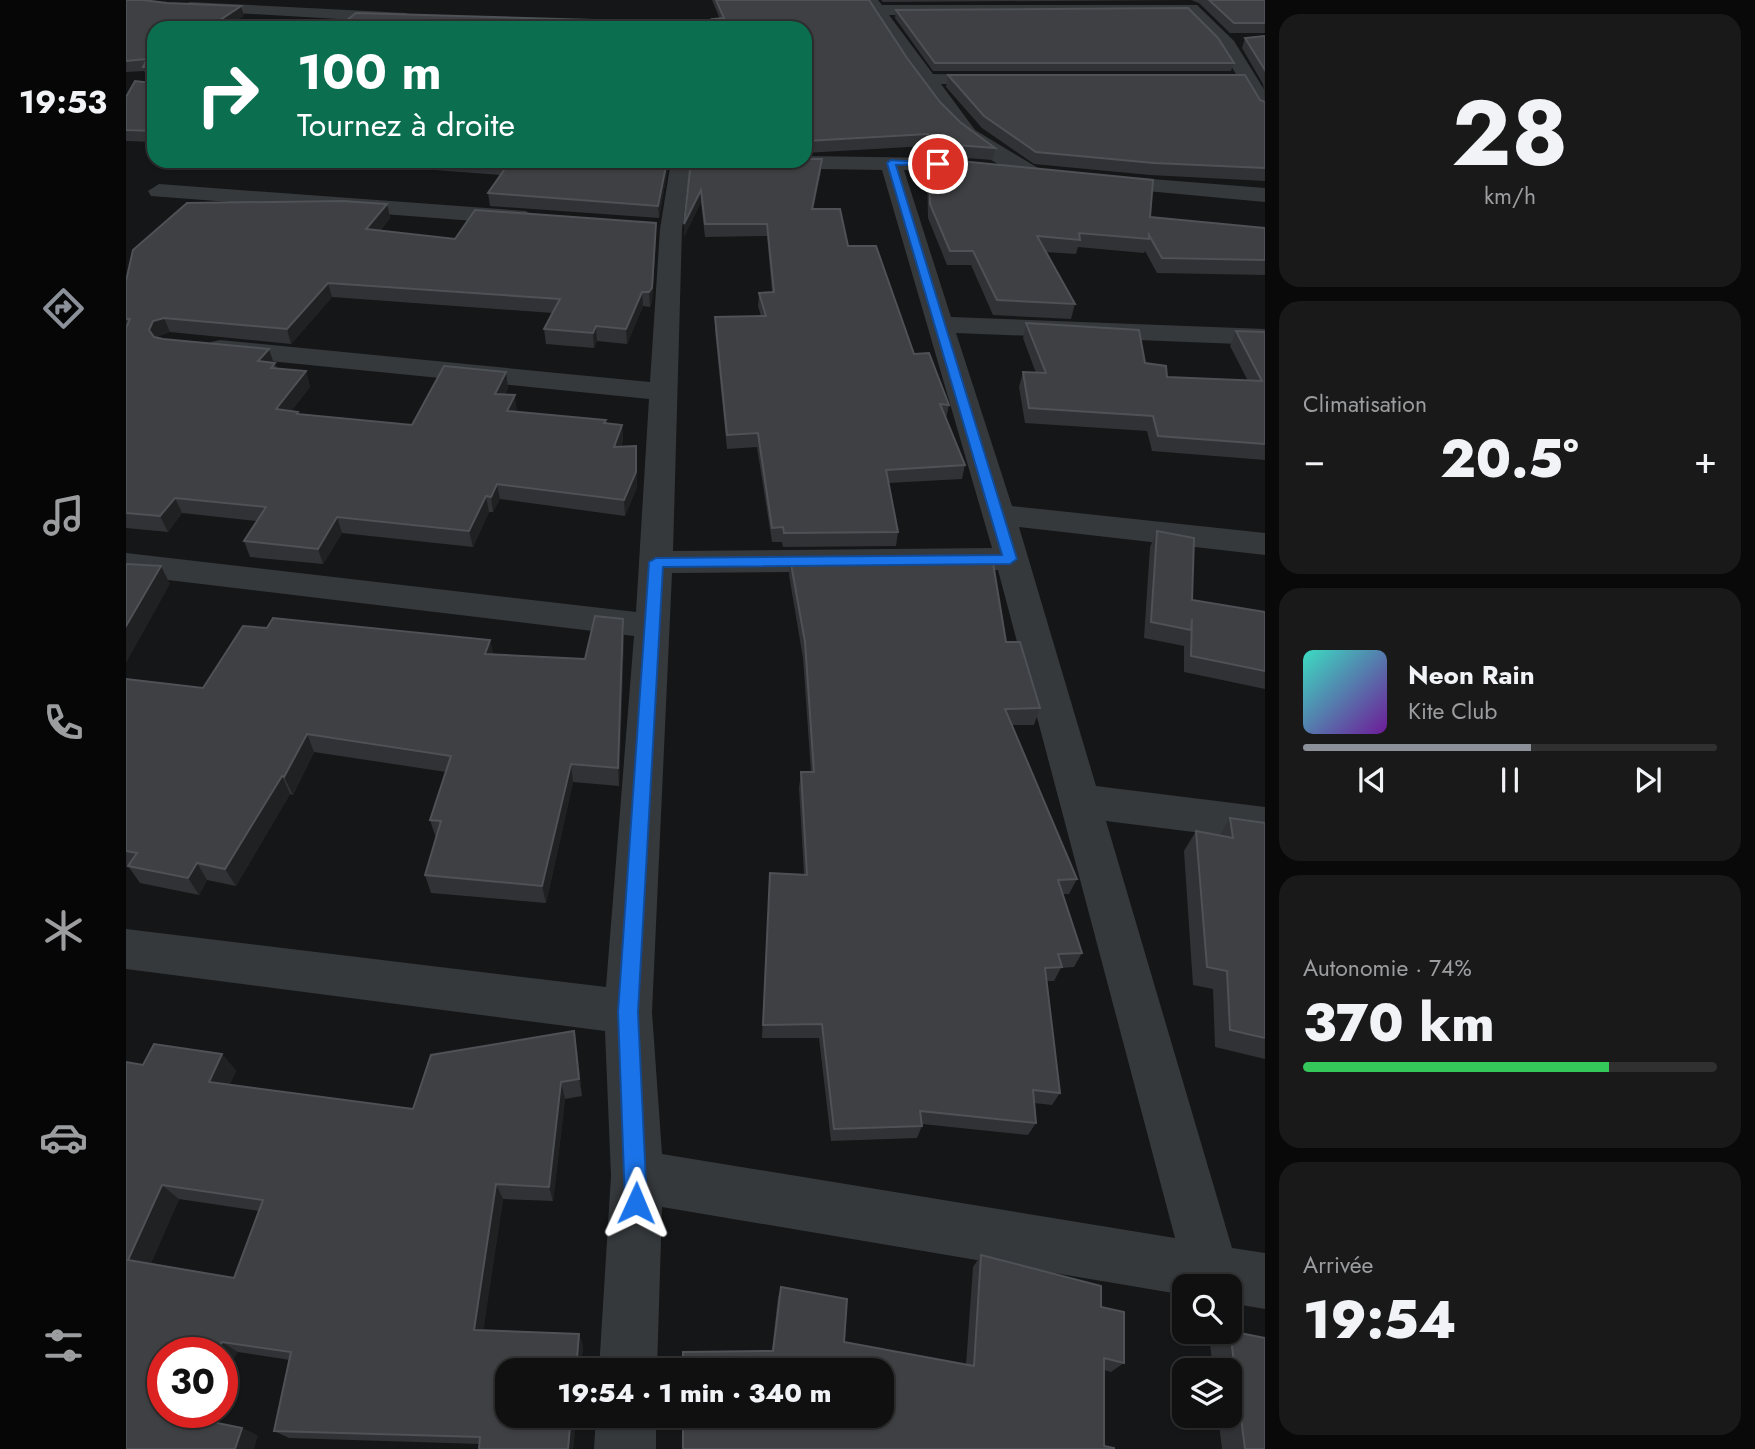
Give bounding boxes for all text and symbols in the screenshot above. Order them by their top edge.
text: 100 m [297,37,442,107]
icon: right [182,49,273,140]
text: 28 [1452,68,1568,199]
text: 19:53 [19,79,107,125]
text: Tournez à droite [297,102,515,148]
pin [908,134,968,194]
icon: arrive [919,145,957,183]
text: km/h [1484,179,1536,213]
icon: directions [39,284,88,333]
text: Climatisation [1303,387,1427,421]
text: 20.5° [1440,421,1579,497]
text: − [1303,432,1325,487]
text: + [1694,432,1717,487]
icon: music [39,491,88,540]
text: Neon Rain [1408,656,1535,694]
text: Kite Club [1408,694,1497,728]
icon: phone [39,698,88,747]
icon: previous [1353,761,1391,799]
icon: pause [1491,761,1529,799]
icon: next [1629,761,1667,799]
icon: climate [39,906,88,955]
text: Autonomie · 74% [1303,951,1472,985]
text: 370 km [1303,985,1495,1061]
icon: car [39,1113,88,1162]
position arrow [599,1166,673,1240]
text: Arrivée [1303,1248,1373,1282]
map controls [1172,1274,1242,1428]
button: search [1172,1274,1242,1344]
text: 19:54 [1303,1282,1457,1358]
icon: filters [39,1321,88,1370]
speed limit sign: 30 [147,1337,238,1428]
button: layers [1172,1358,1242,1428]
text: 19:54 · 1 min · 340 m [558,1374,831,1412]

